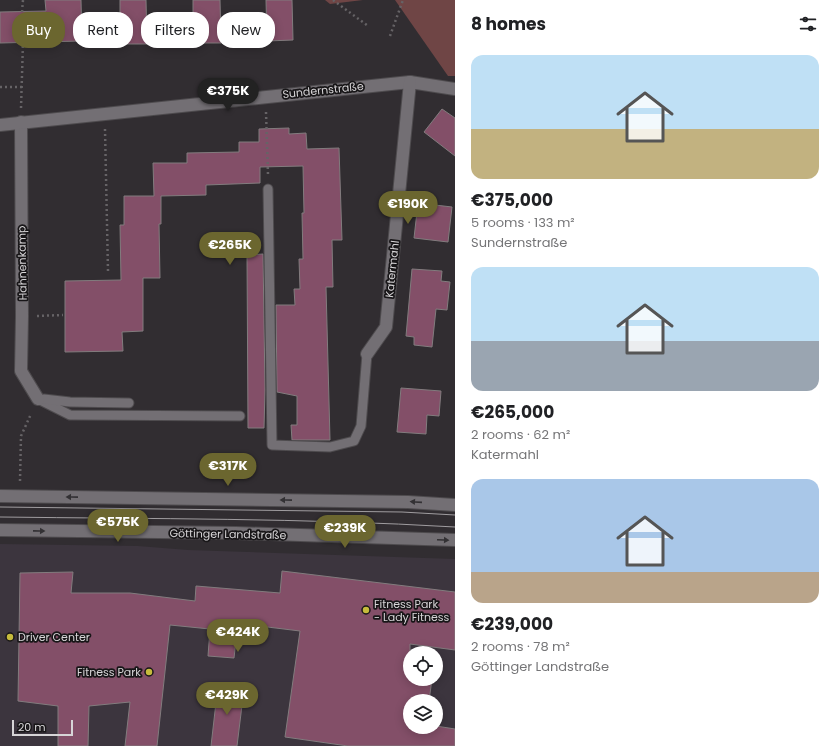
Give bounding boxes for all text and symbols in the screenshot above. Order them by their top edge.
chip: Buy [12,12,65,48]
chip: Rent [73,12,133,48]
chip: Filters [141,12,209,48]
chip: New [217,12,275,48]
text: 8 homes [471,12,546,36]
icon: filters [797,13,819,35]
pin: €375K [200,78,256,112]
street label: Sundernstraße [282,78,365,102]
text: €375K [207,81,249,100]
icon: home [609,81,681,153]
text: €375,000 [471,188,553,212]
pin: €190K [380,191,436,225]
text: €190K [388,194,428,213]
text: 5 rooms · 133 m² [471,213,575,232]
street label: Hahnenkamp [13,225,31,301]
pin: €265K [202,232,258,266]
text: Sundernstraße [471,233,567,252]
text: €265K [208,235,252,254]
street label: Katermahl [381,240,403,298]
icon: home [609,293,681,365]
text: €265,000 [471,400,554,424]
text: 2 rooms · 62 m² [471,425,570,444]
text: Katermahl [471,445,539,464]
pin: €317K [200,453,256,487]
text: €317K [208,456,248,475]
one-way arrow [65,494,78,500]
one-way arrow [279,497,292,503]
one-way arrow [410,499,422,506]
icon: home [609,505,681,577]
pin: €575K [90,509,146,543]
text: €575K [96,512,140,531]
pin: €239K [317,515,373,549]
text: €239K [324,518,366,537]
street label: Göttinger Landstraße [169,525,287,543]
one-way arrow [33,527,45,534]
one-way arrow [437,537,450,543]
place label: Fitness Park - Lady Fitness [374,596,450,625]
marker: Fitness Park - Lady Fitness [361,605,371,615]
text: €239,000 [471,612,553,636]
pin: €424K [210,619,266,653]
text: €424K [216,622,260,641]
place label: Driver Center [18,629,90,645]
marker: Driver Center [5,632,15,642]
text: 2 rooms · 78 m² [471,637,570,656]
map controls [403,646,443,734]
button: locate [403,646,443,686]
text: Göttinger Landstraße [471,657,609,676]
place label: Fitness Park [77,664,141,680]
marker: Fitness Park [144,667,154,677]
pin: €429K [199,682,255,716]
text: €429K [205,685,249,704]
button: layers [403,694,443,734]
scale bar [12,718,73,737]
text: 20 m [18,719,46,735]

